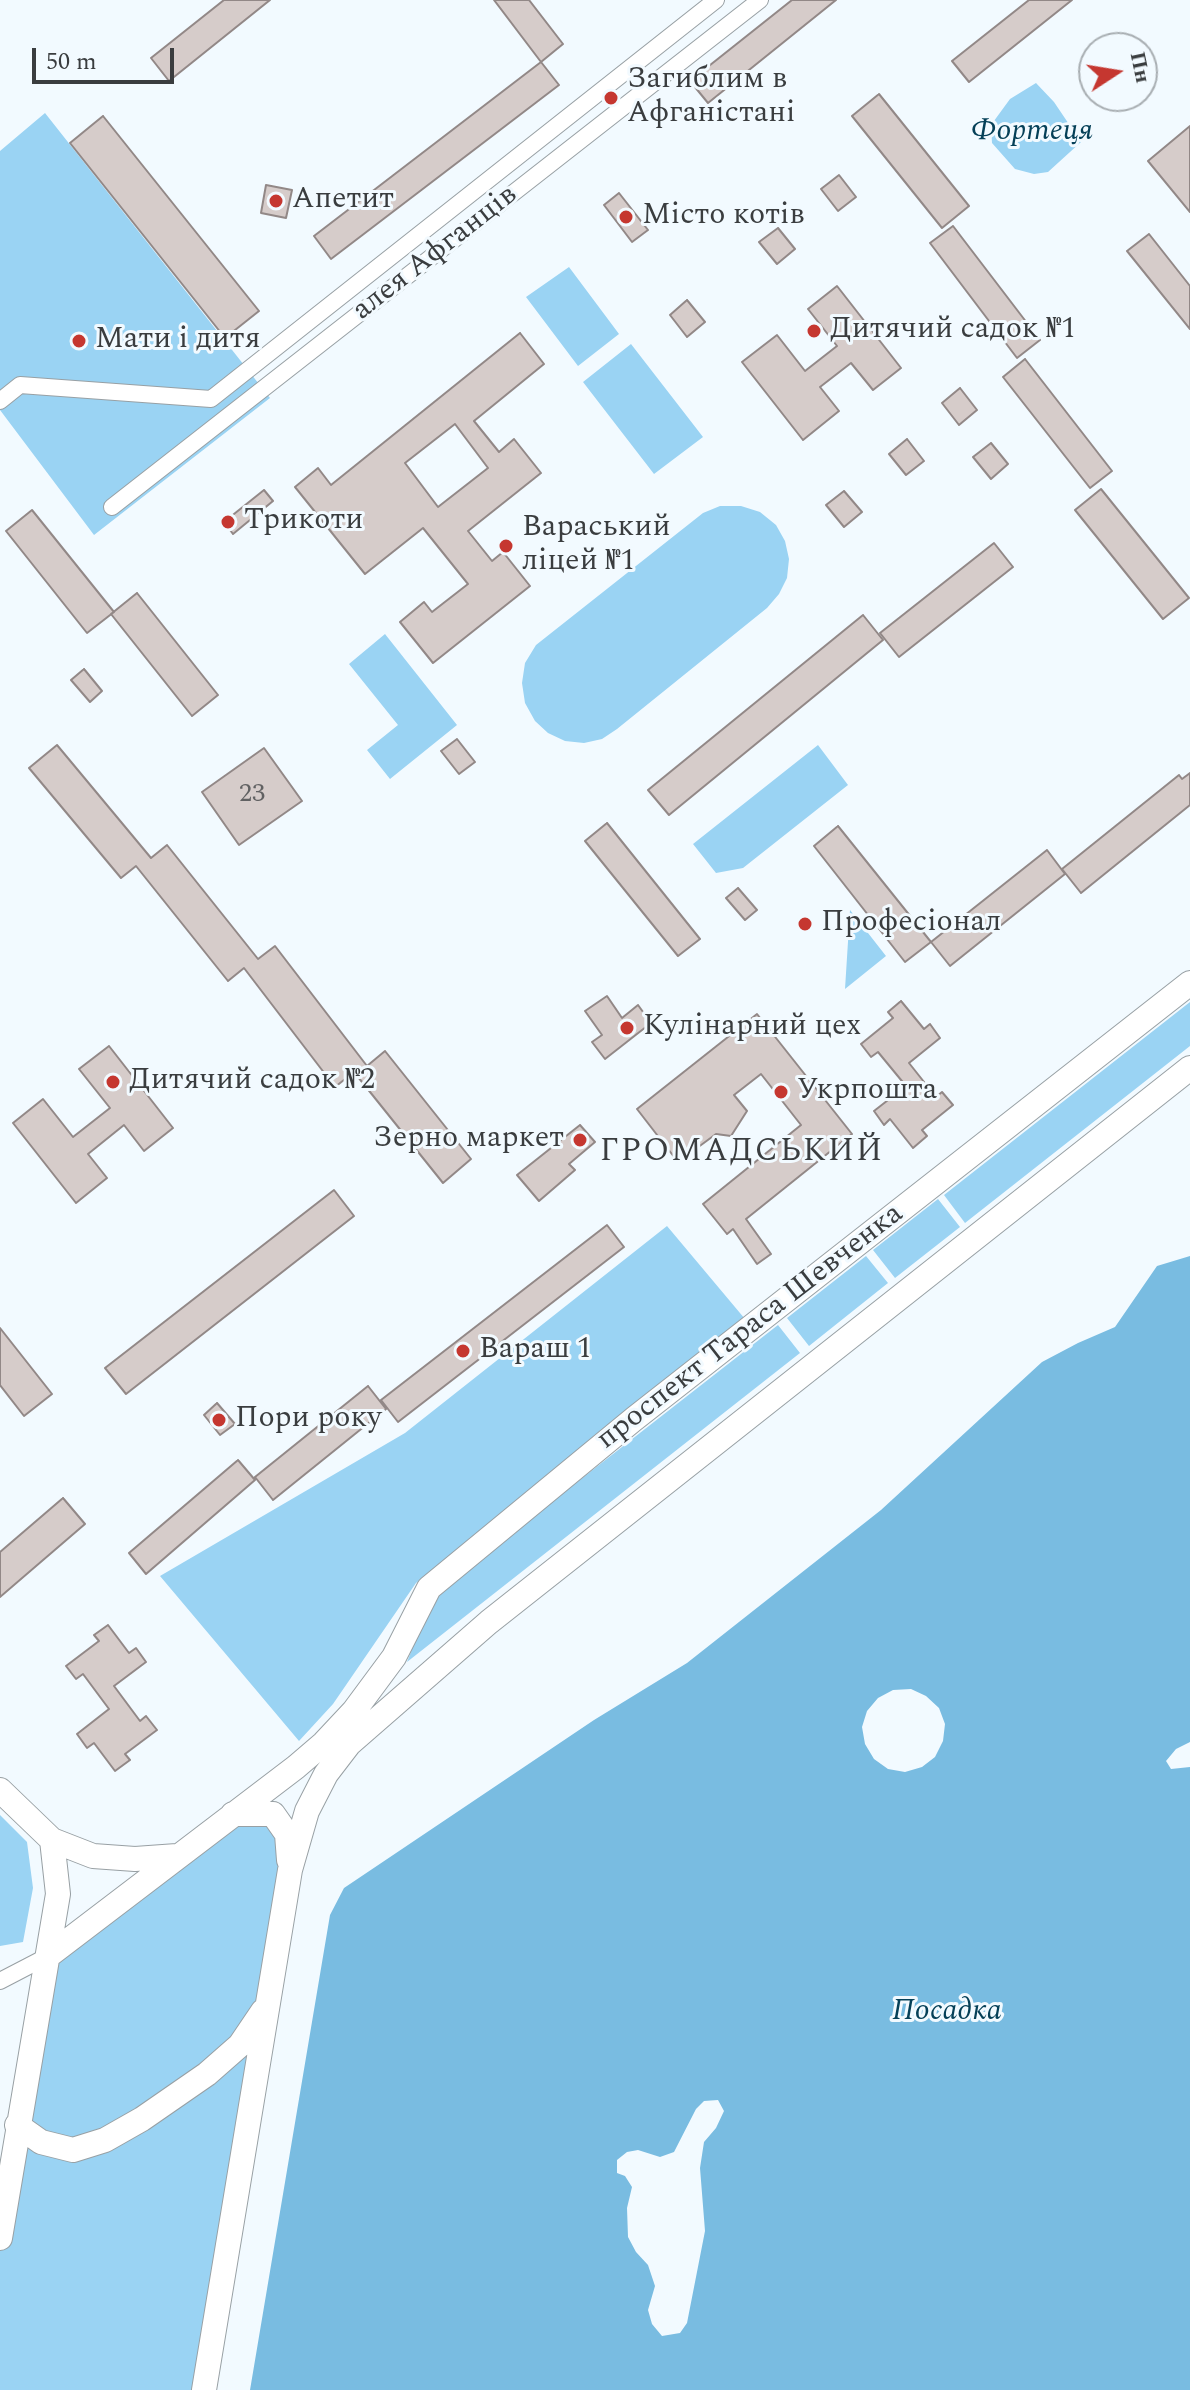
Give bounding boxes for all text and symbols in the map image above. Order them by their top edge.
scale bar [36,32,178,82]
north arrow [1078,32,1158,112]
text: 50 m [46,44,97,80]
text: Пн [1121,48,1159,86]
place label: Загиблим в Афганістані [627,63,796,134]
marker: Загиблим в Афганістані [602,89,620,107]
park label: Фортеця [971,115,1093,151]
street label: алея Афганців [346,179,526,329]
place label: Апетит [292,183,394,219]
marker: Апетит [267,192,285,210]
place label: Місто котів [642,199,804,235]
marker: Місто котів [617,208,635,226]
place label: Дитячий садок №1 [830,313,1076,349]
marker: Дитячий садок №1 [805,322,823,340]
place label: Мати і дитя [95,323,261,359]
marker: Мати і дитя [70,332,88,350]
place label: Трикоти [244,504,363,540]
place label: Вараський ліцей №1 [522,511,670,582]
marker: Трикоти [219,513,237,531]
marker: Вараський ліцей №1 [497,537,515,555]
house number: 23 [239,780,265,812]
place label: Професіонал [821,906,1001,942]
marker: Професіонал [796,915,814,933]
place label: Кулінарний цех [643,1010,861,1046]
marker: Кулінарний цех [618,1019,636,1037]
place label: Дитячий садок №2 [129,1064,375,1100]
marker: Дитячий садок №2 [104,1073,122,1091]
place label: Укрпошта [797,1074,937,1110]
marker: Укрпошта [772,1083,790,1101]
place label: Зерно маркет [373,1122,564,1158]
marker: Зерно маркет [571,1131,589,1149]
district label: ГРОМАДСЬКИЙ [600,1135,884,1173]
street label: проспект Тараса Шевченка [591,1197,911,1459]
place label: Вараш 1 [479,1333,592,1369]
marker: Вараш 1 [454,1342,472,1360]
place label: Пори року [235,1402,382,1438]
marker: Пори року [210,1411,228,1429]
park label: Посадка [892,1995,1002,2031]

